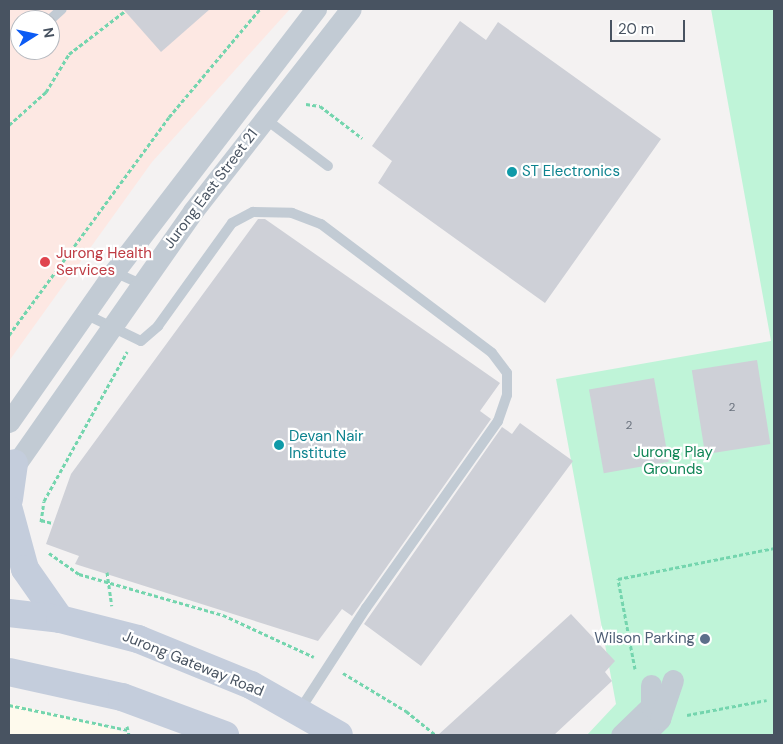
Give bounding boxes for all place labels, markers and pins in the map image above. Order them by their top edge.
place label: ST Electronics [522,163,620,181]
marker: ST Electronics [506,166,518,178]
place label: Jurong Health Services [56,244,152,279]
marker: Jurong Health Services [38,255,52,269]
place label: Devan Nair Institute [289,427,364,462]
marker: Devan Nair Institute [273,439,285,451]
place label: Wilson Parking [594,630,695,648]
marker: Wilson Parking [699,633,711,645]

